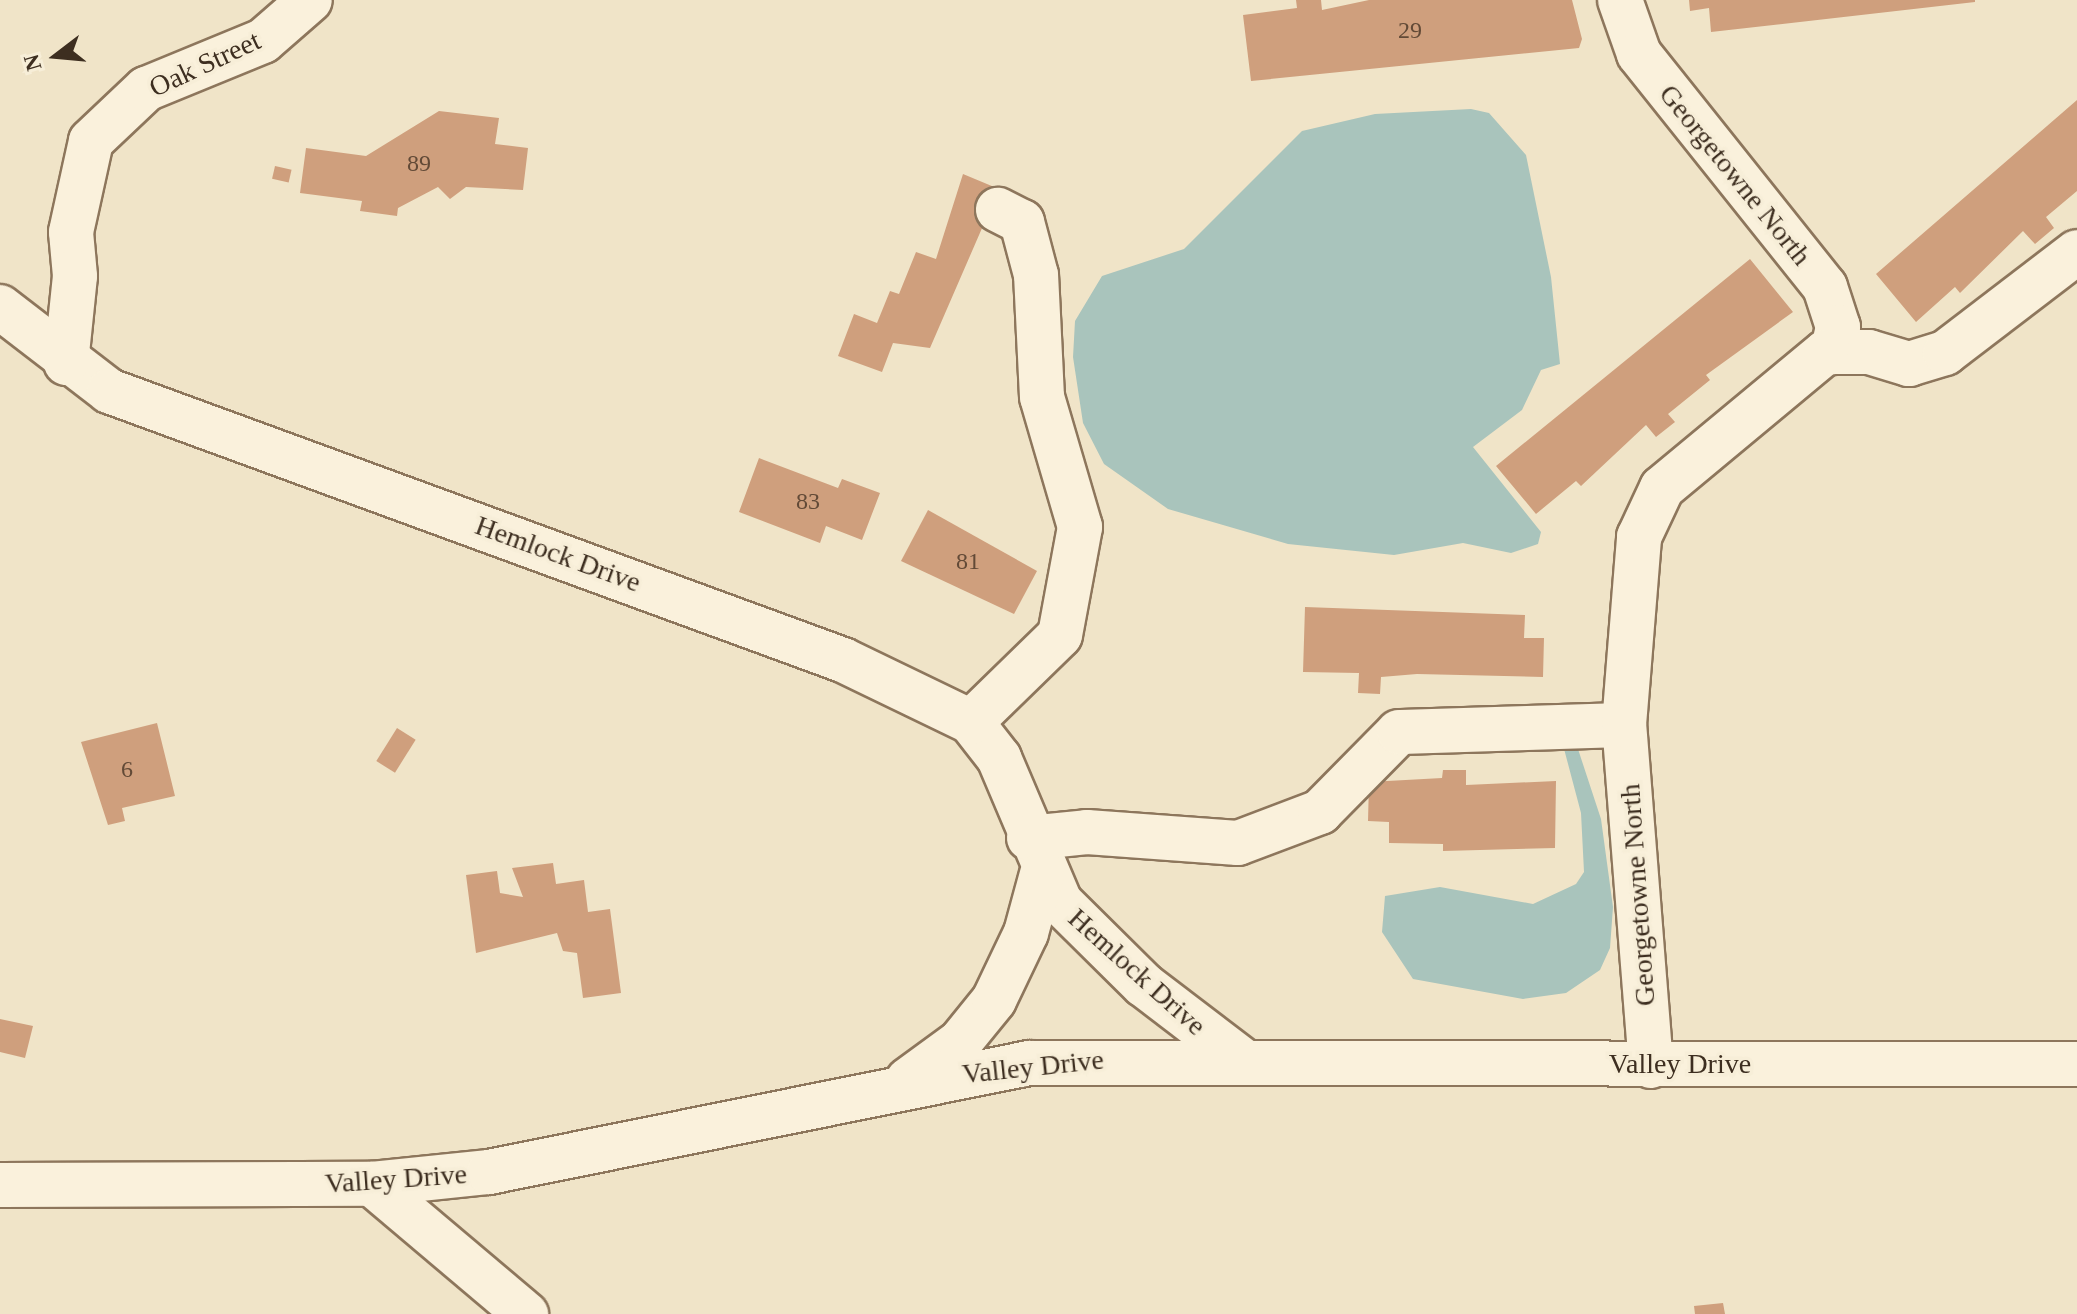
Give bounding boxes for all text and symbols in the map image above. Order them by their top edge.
north arrow [16,16,96,96]
house number: 29 [1398,17,1422,45]
street label: Oak Street [144,24,266,104]
text: N [18,52,47,74]
street label: Georgetowne North [1652,78,1818,272]
house number: 89 [407,150,431,178]
house number: 83 [796,488,820,516]
street label: Hemlock Drive [471,509,645,599]
house number: 81 [956,548,980,576]
house number: 6 [121,756,133,784]
street label: Georgetowne North [1613,783,1663,1007]
street label: Hemlock Drive [1061,902,1213,1042]
street label: Valley Drive [960,1043,1106,1091]
street label: Valley Drive [1609,1047,1751,1081]
street label: Valley Drive [324,1157,468,1201]

